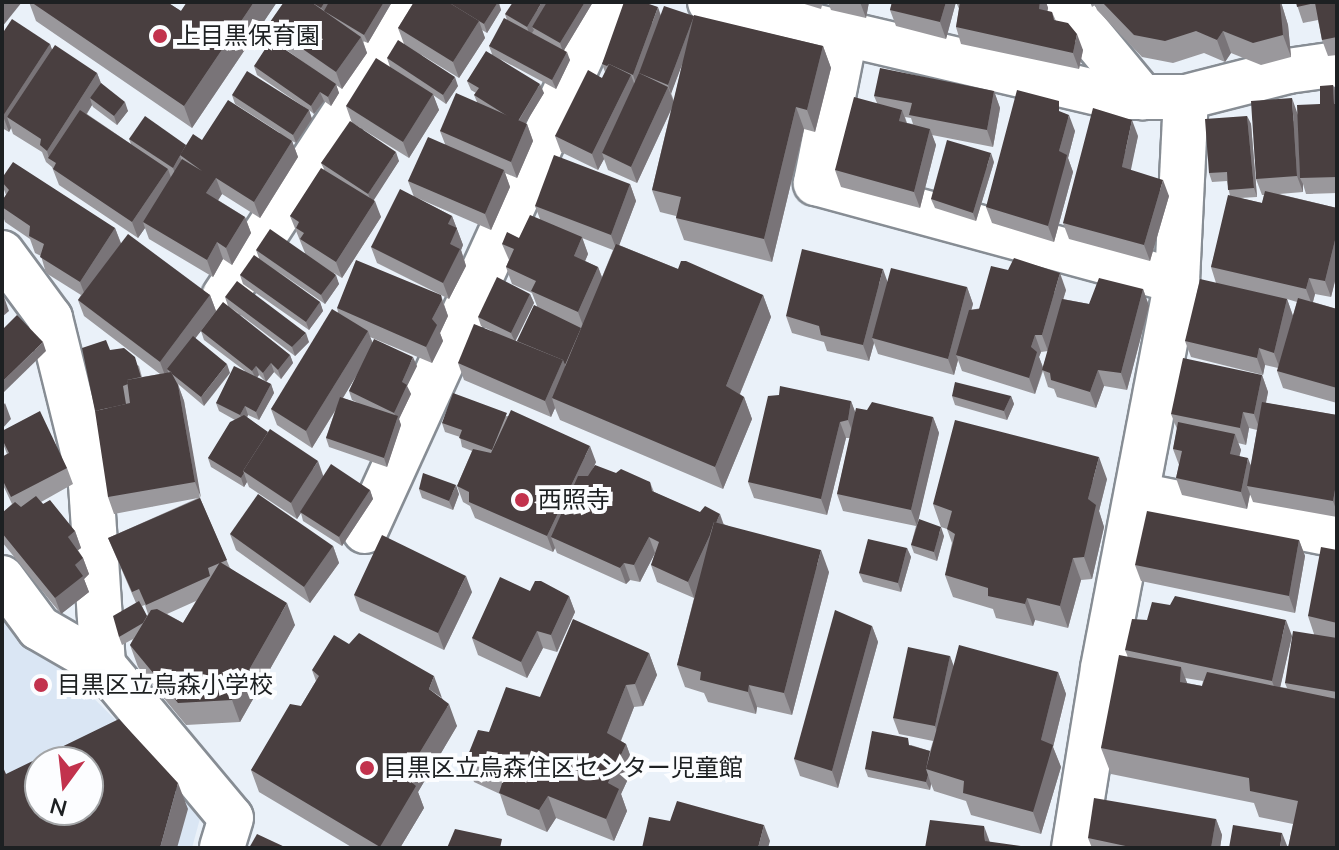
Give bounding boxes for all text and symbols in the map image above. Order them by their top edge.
place label: 上目黒保育園 [176,22,320,50]
marker: 上目黒保育園 [151,27,169,45]
place label: 西照寺 [538,486,610,514]
marker: 西照寺 [513,491,531,509]
place label: 目黒区立烏森小学校 [57,671,273,699]
marker: 目黒区立烏森小学校 [32,676,50,694]
north arrow [24,746,104,826]
place label: 目黒区立烏森住区センター児童館 [383,754,743,782]
marker: 目黒区立烏森住区センター児童館 [358,759,376,777]
text: N [47,792,70,823]

